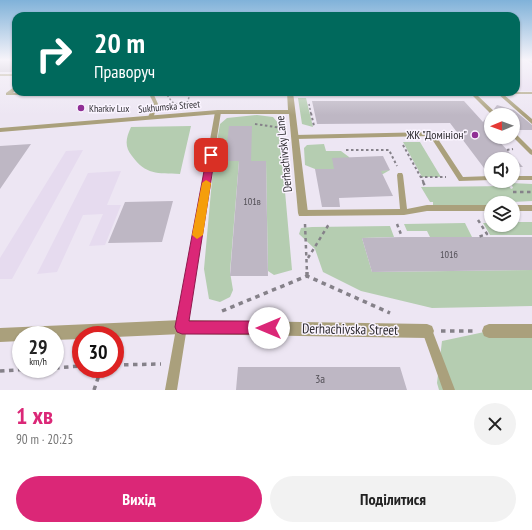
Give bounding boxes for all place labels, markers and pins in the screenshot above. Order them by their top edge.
place label: Kharkiv Lux [89,102,129,115]
marker: Kharkiv Lux [76,103,86,113]
place label: ЖК "Домініон" [406,127,467,142]
marker: ЖК "Домініон" [470,130,480,140]
pin [194,138,228,172]

